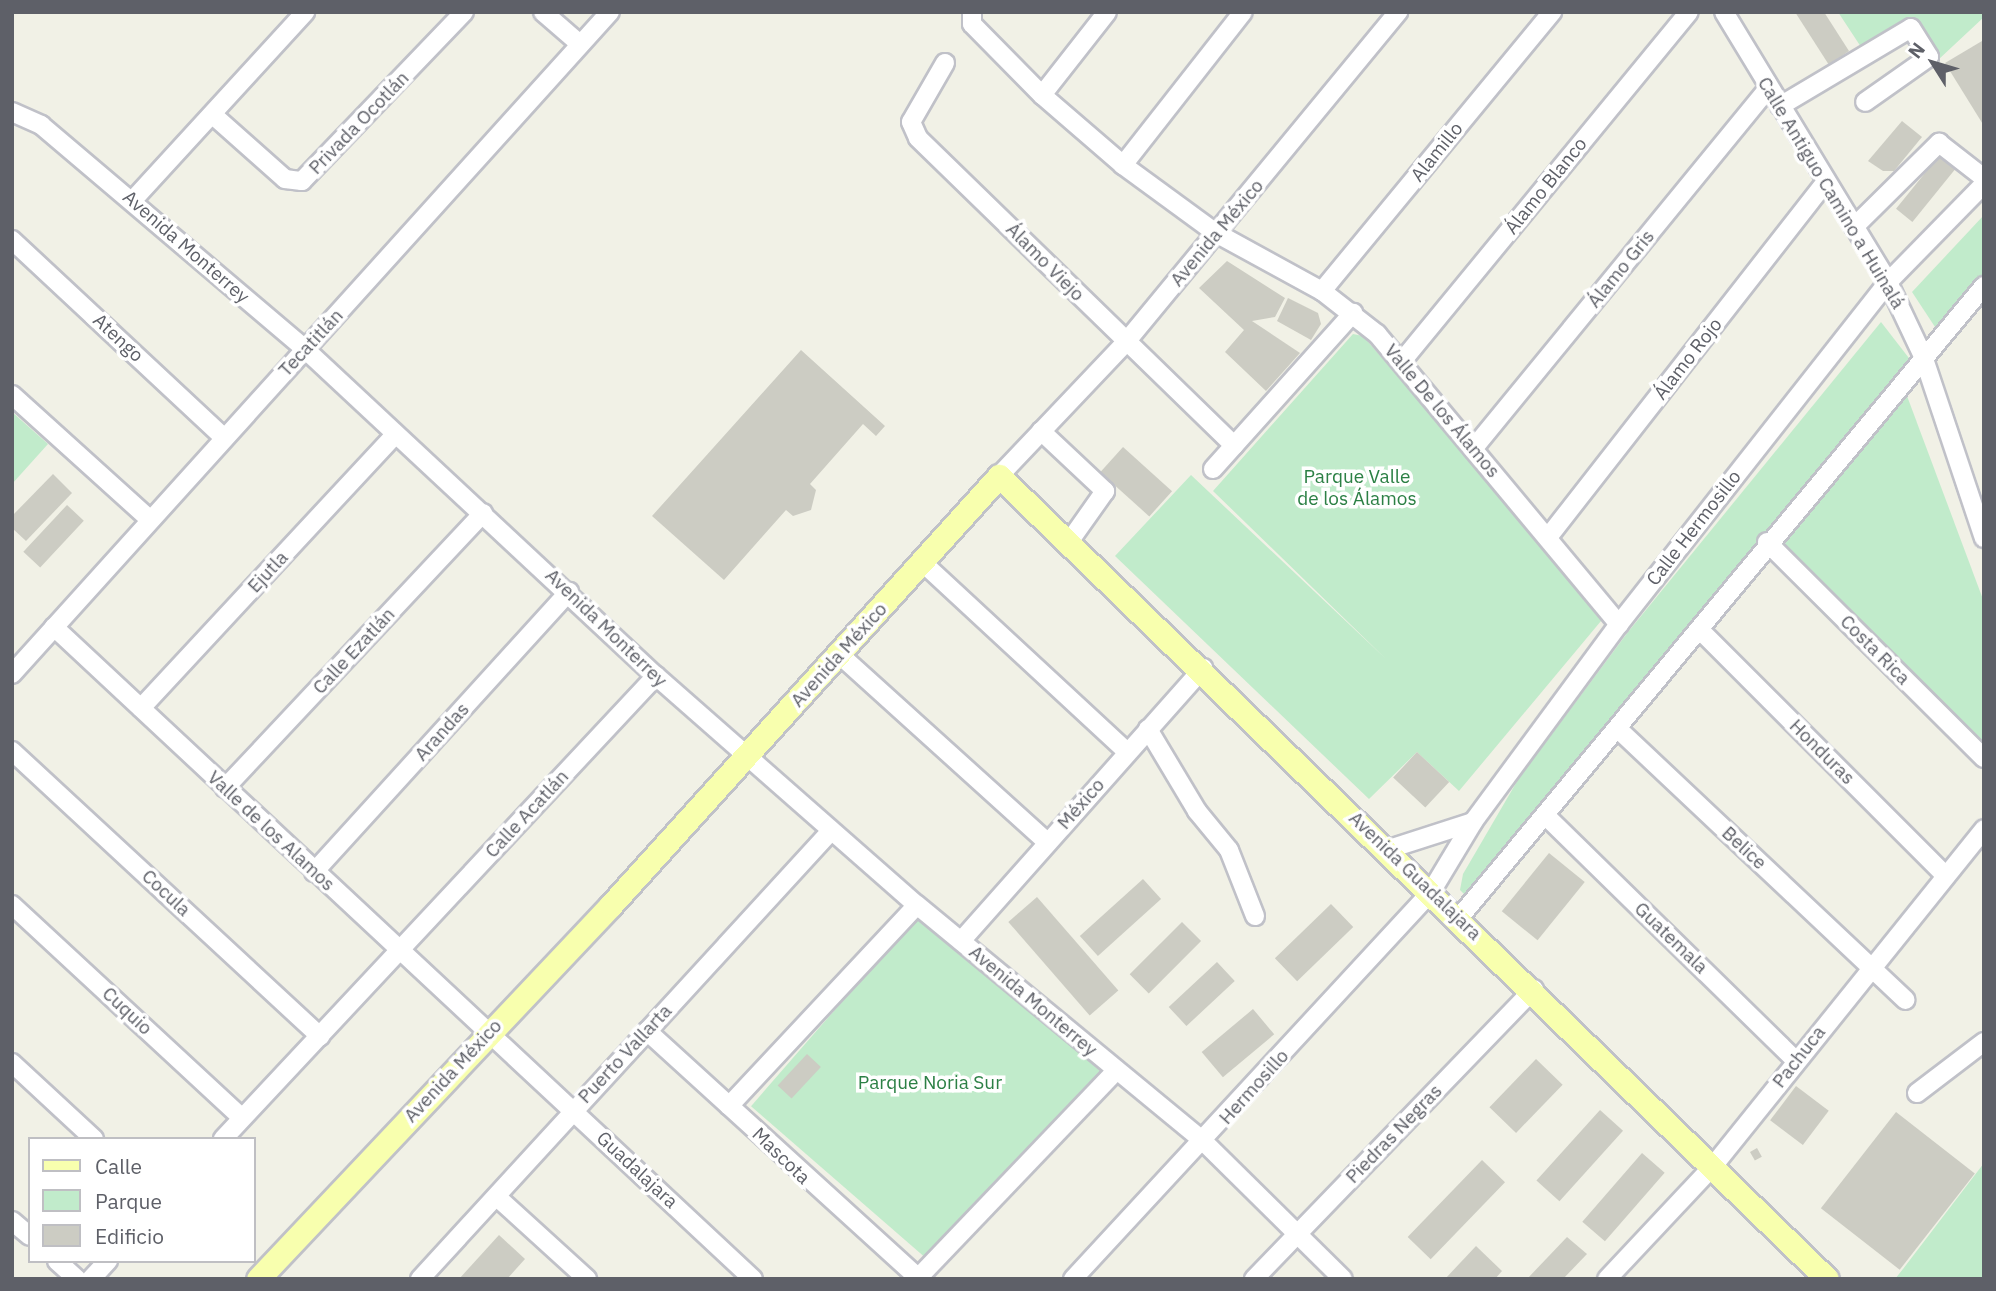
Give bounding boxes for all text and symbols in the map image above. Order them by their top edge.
north arrow [1898,28,1968,98]
text: N [1902,38,1930,63]
street label: Privada Ocotlán [304,67,414,179]
street label: Calle Antiguo Camino a Huinalá [1753,73,1909,313]
street label: Alamillo [1406,118,1468,186]
street label: Álamo Blanco [1500,133,1592,239]
street label: Avenida México [1166,175,1268,291]
street label: Avenida Monterrey [118,186,254,308]
street label: Álamo Viejo [1001,218,1089,306]
street label: Álamo Gris [1583,226,1659,312]
street label: Tecatitlán [274,305,348,381]
street label: Atengo [88,309,148,367]
street label: Álamo Rojo [1649,314,1727,404]
street label: Valle De los Álamos [1379,340,1505,482]
park label: Parque Valle de los Álamos [1297,466,1417,510]
street label: Calle Hermosillo [1642,466,1746,590]
street label: Ejutla [243,546,293,598]
street label: Avenida Monterrey [540,564,672,692]
street label: Avenida México [786,598,892,712]
street label: Calle Ezatlán [308,603,400,699]
street label: Costa Rica [1835,610,1915,690]
street label: Arandas [410,698,474,766]
street label: Honduras [1785,715,1859,789]
street label: Calle Acatlán [481,765,573,863]
street label: Valle de los Alamos [203,766,339,896]
street label: México [1053,774,1109,834]
street label: Avenida Guadalajara [1344,807,1486,945]
street label: Belice [1717,822,1771,874]
street label: Cocula [137,865,195,921]
street label: Guatemala [1630,897,1712,979]
street label: Avenida Monterrey [964,941,1102,1061]
street label: Cuquio [97,982,157,1040]
street label: Puerto Vallarta [573,1000,677,1108]
street label: Avenida México [399,1015,507,1127]
street label: Pachuca [1768,1021,1830,1093]
street label: Hermosillo [1214,1045,1294,1129]
park label: Parque Noria Sur [858,1072,1002,1094]
street label: Piedras Negras [1341,1080,1447,1188]
street label: Mascota [747,1123,815,1189]
street label: Guadalajara [592,1127,682,1213]
legend [28,1137,256,1263]
text: Calle [95,1152,142,1180]
text: Parque [95,1187,162,1215]
text: Edificio [95,1222,164,1250]

